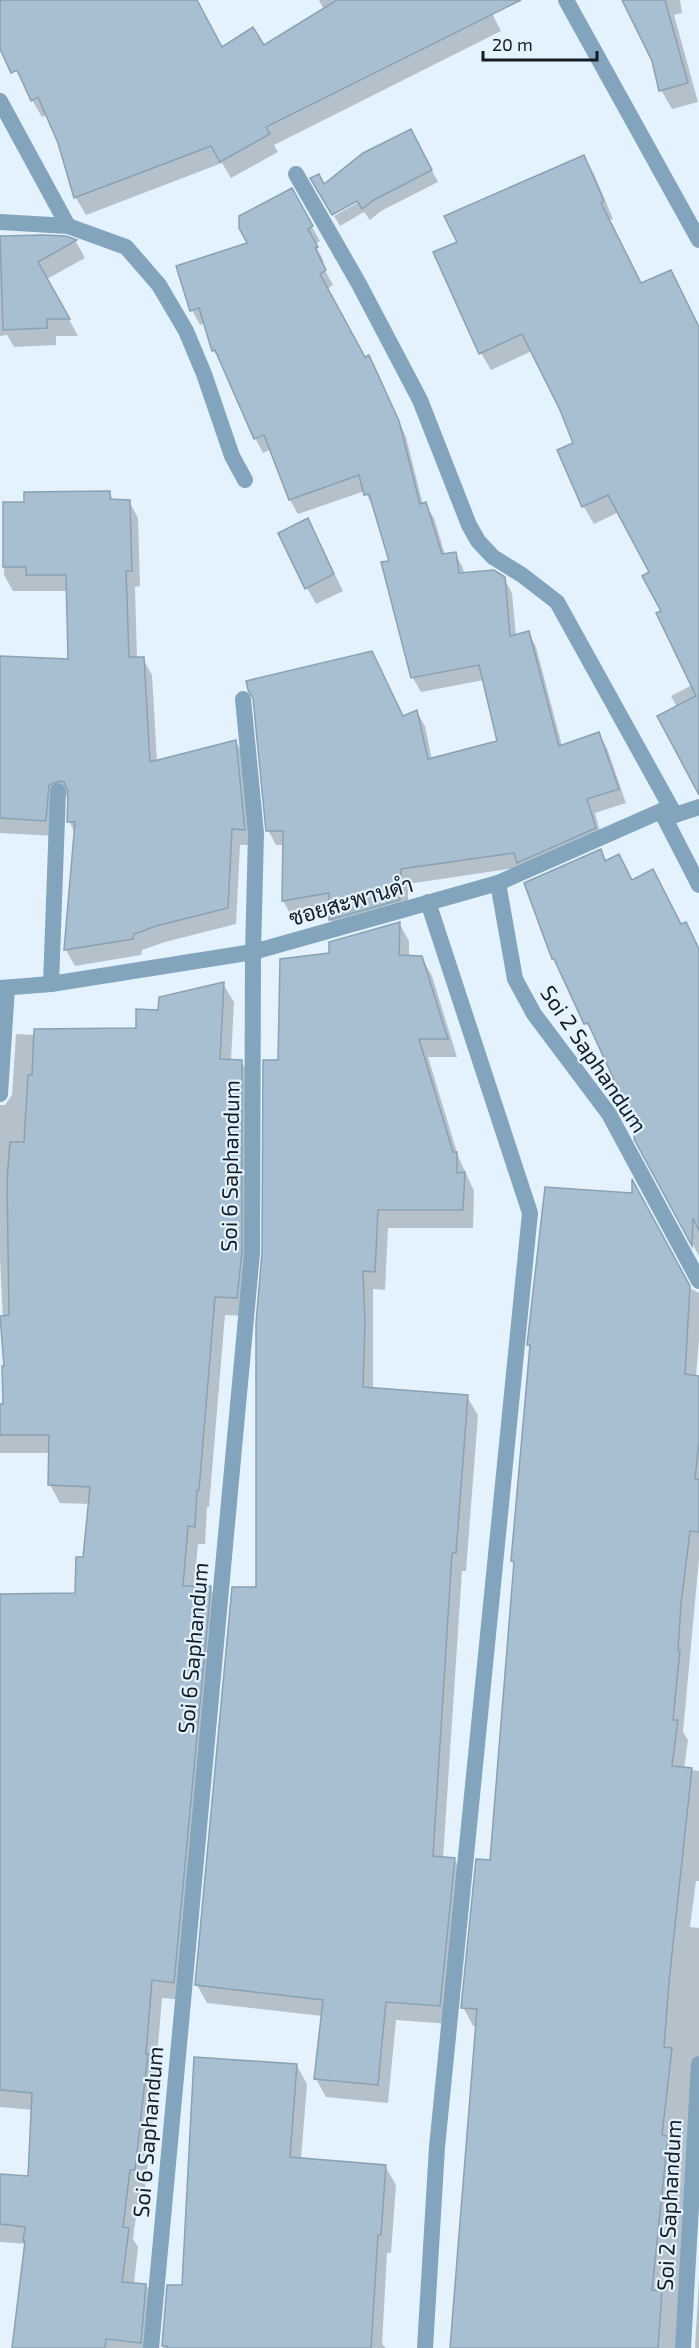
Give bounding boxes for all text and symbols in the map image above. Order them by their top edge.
scale bar [483,24,597,62]
text: 20 m [492,33,533,55]
street label: ซอยสะพานดำ [286,870,416,930]
street label: Soi 2 Saphandum [536,980,654,1137]
street label: Soi 6 Saphandum [215,1080,243,1252]
street label: Soi 6 Saphandum [172,1561,212,1735]
street label: Soi 6 Saphandum [127,2045,167,2219]
street label: Soi 2 Saphandum [651,2119,685,2291]

